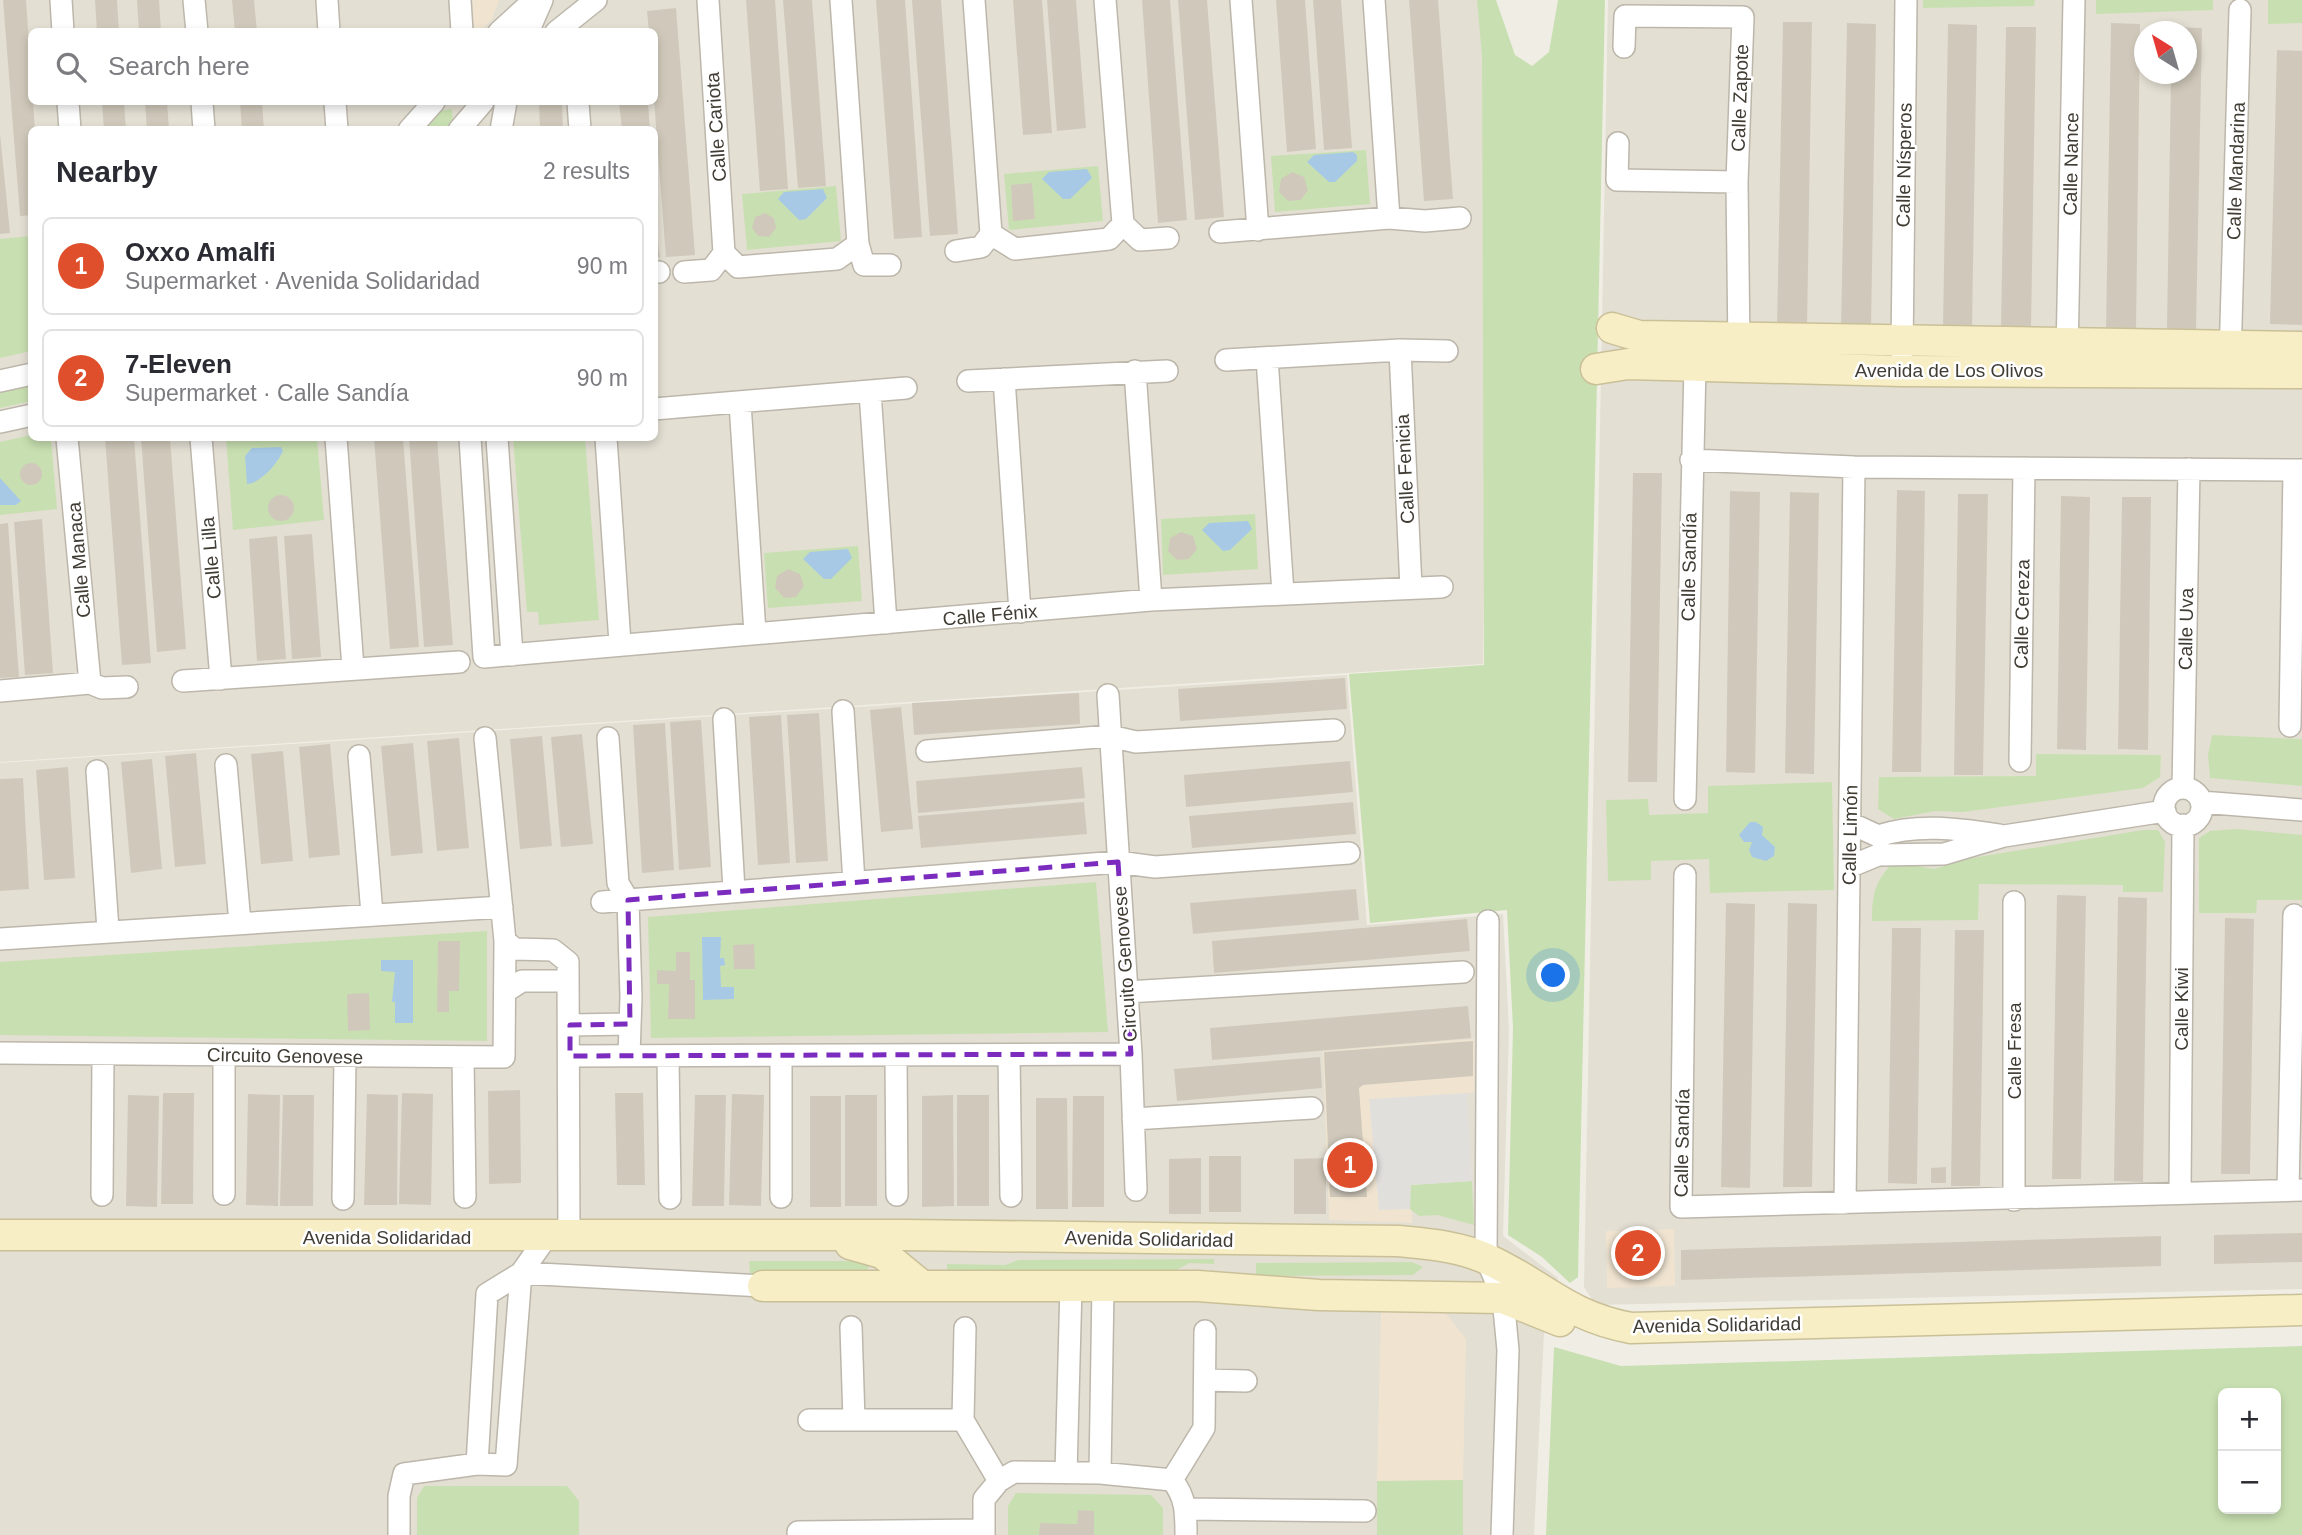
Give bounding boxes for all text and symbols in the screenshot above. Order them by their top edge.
north arrow [2134,21,2197,84]
search box [28,28,658,105]
street label: Calle Zapote [1728,44,1752,152]
icon: search [52,48,90,86]
text: Search here [108,51,250,81]
street label: Calle Cariota [702,71,730,183]
street label: Calle Mandarina [2223,101,2249,241]
street label: Calle Nísperos [1892,103,1916,227]
street label: Calle Nance [2060,112,2082,216]
text: Nearby [56,155,158,188]
text: 2 results [543,158,630,184]
text: Oxxo Amalfi [125,237,276,267]
text: 1 [75,253,87,279]
text: 90 m [577,253,628,279]
text: Supermarket · Avenida Solidaridad [125,268,480,294]
text: 7-Eleven [125,349,232,379]
street label: Avenida de Los Olivos [1855,360,2043,381]
text: 2 [75,365,87,391]
text: 90 m [577,365,628,391]
text: Supermarket · Calle Sandía [125,380,409,406]
street label: Calle Fenicia [1392,413,1418,524]
street label: Calle Manaca [63,501,95,619]
street label: Calle Sandía [1678,512,1700,622]
street label: Calle Lilla [197,516,225,600]
street label: Calle Cereza [2011,558,2033,669]
street label: Calle Uva [2175,587,2197,670]
street label: Calle Fénix [942,600,1039,630]
street label: Calle Limón [1839,785,1861,885]
street label: Circuito Genovese [1109,885,1141,1043]
your location [1536,958,1570,992]
street label: Calle Kiwi [2171,967,2192,1051]
street label: Calle Fresa [2004,1002,2025,1100]
street label: Circuito Genovese [207,1044,363,1068]
street label: Calle Sandía [1671,1088,1693,1198]
pin: 1 [1327,1139,1373,1191]
street label: Avenida Solidaridad [303,1227,471,1248]
street label: Avenida Solidaridad [1064,1227,1234,1251]
pin: 2 [1615,1227,1661,1279]
street label: Avenida Solidaridad [1632,1313,1802,1337]
map controls [2218,1388,2281,1514]
button: + [2218,1388,2281,1451]
button: − [2218,1451,2281,1514]

